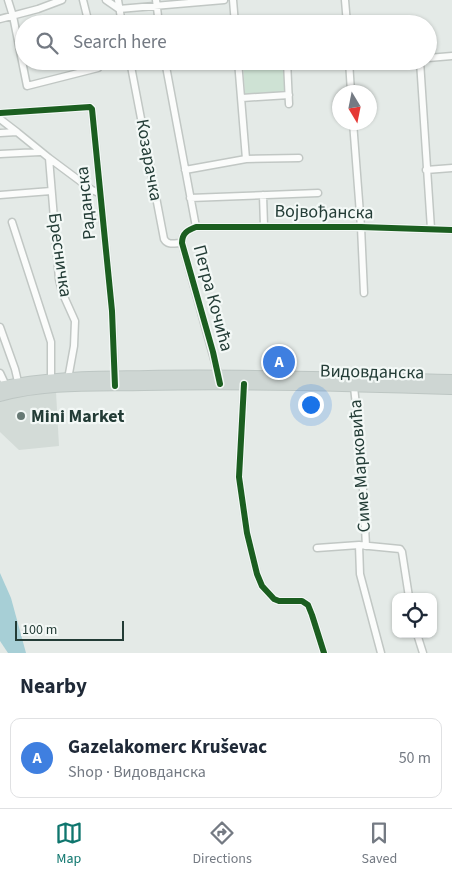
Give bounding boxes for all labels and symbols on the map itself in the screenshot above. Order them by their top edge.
north arrow [332,85,377,130]
street label: Козарачка [129,117,169,203]
street label: Раданска [70,165,102,241]
street label: Војвођанска [274,199,374,225]
street label: Бресничка [42,211,78,299]
street label: Петра Кочића [187,242,239,354]
pin: A [263,343,295,381]
street label: Видовданска [320,359,424,385]
your location [298,392,324,418]
street label: Симе Марковића [343,399,377,533]
place label: Mini Market [31,404,124,429]
marker: Mini Market [15,410,27,422]
scale bar [15,618,124,641]

